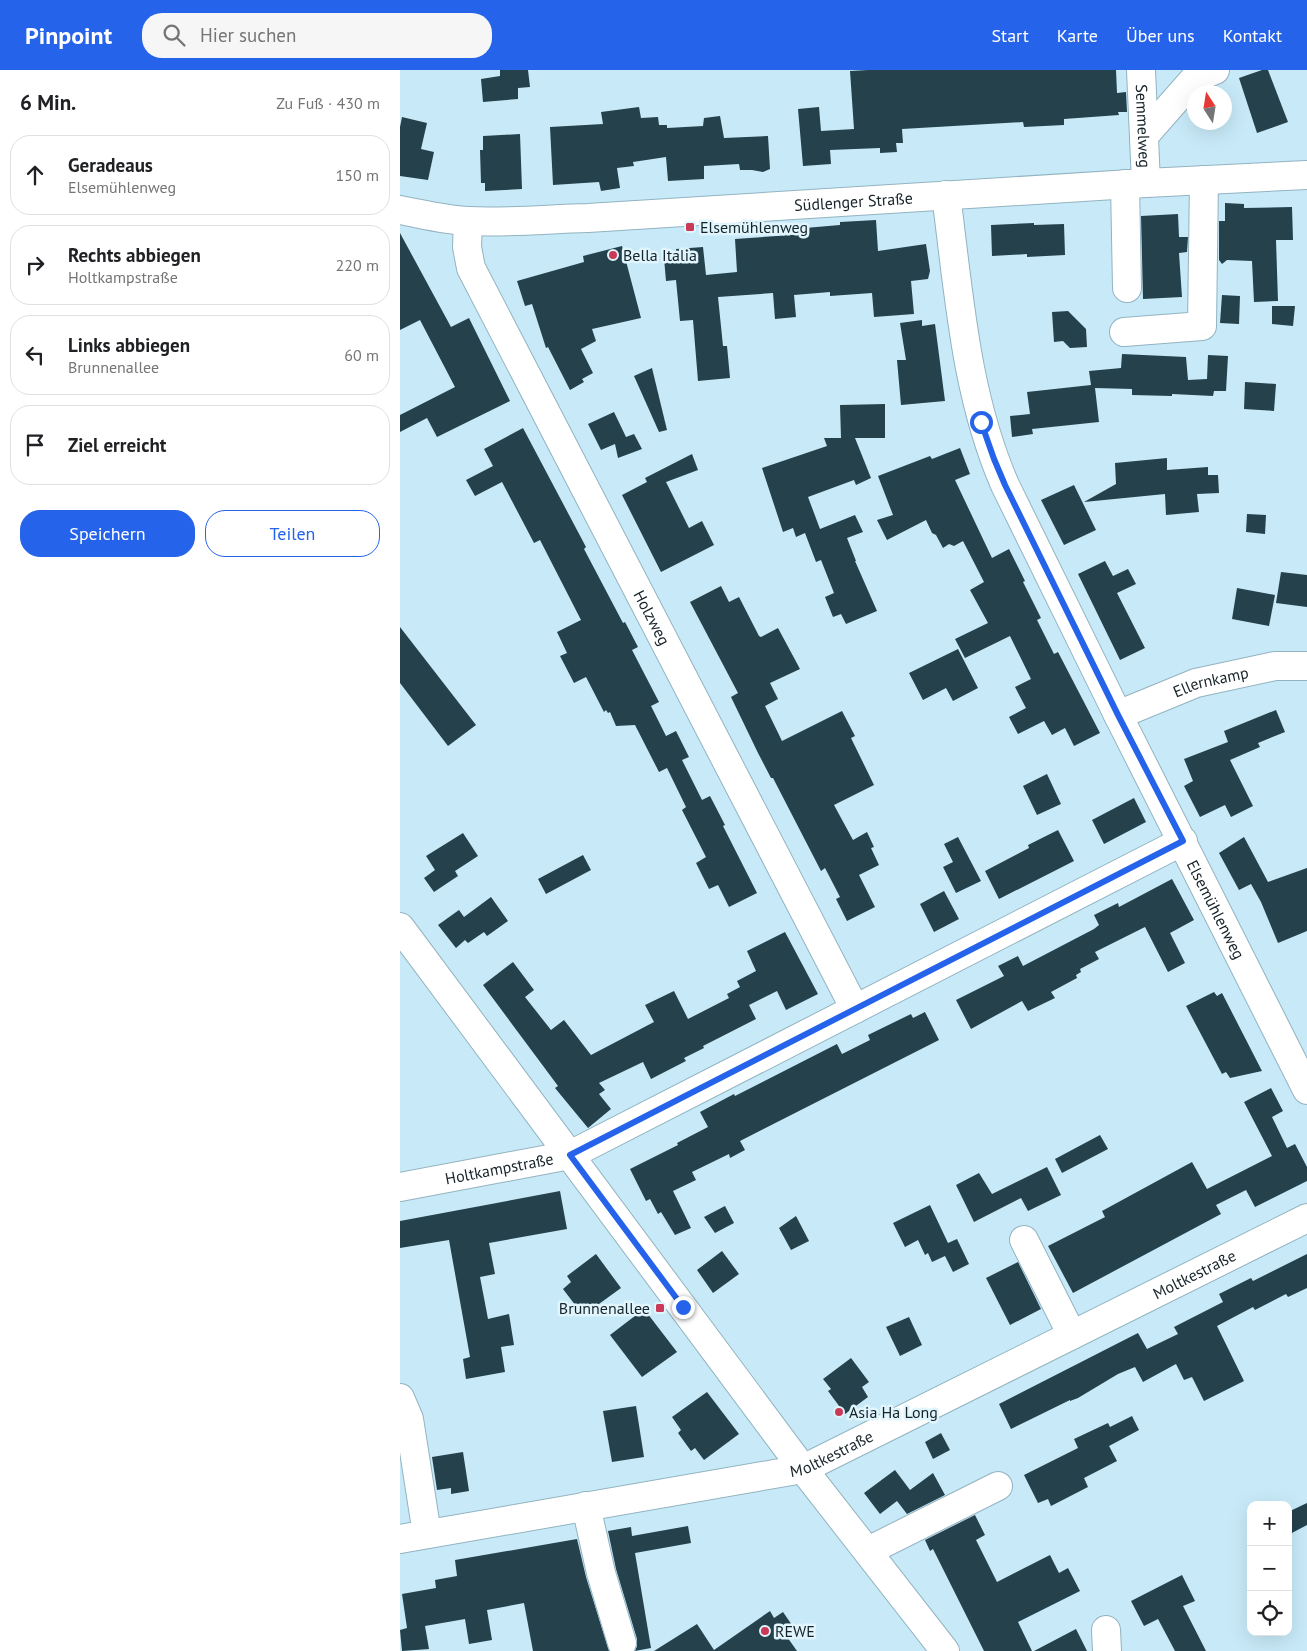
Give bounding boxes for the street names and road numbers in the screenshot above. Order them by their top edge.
street label: Semmelweg [1132,84,1155,168]
street label: Südlenger Straße [794,188,913,215]
street label: Holzweg [630,587,675,648]
street label: Ellernkamp [1170,662,1250,701]
street label: Elsemühlenweg [1183,857,1249,962]
street label: Holtkampstraße [443,1148,555,1188]
street label: Moltkestraße [1149,1245,1239,1303]
street label: Moltkestraße [788,1426,876,1481]

